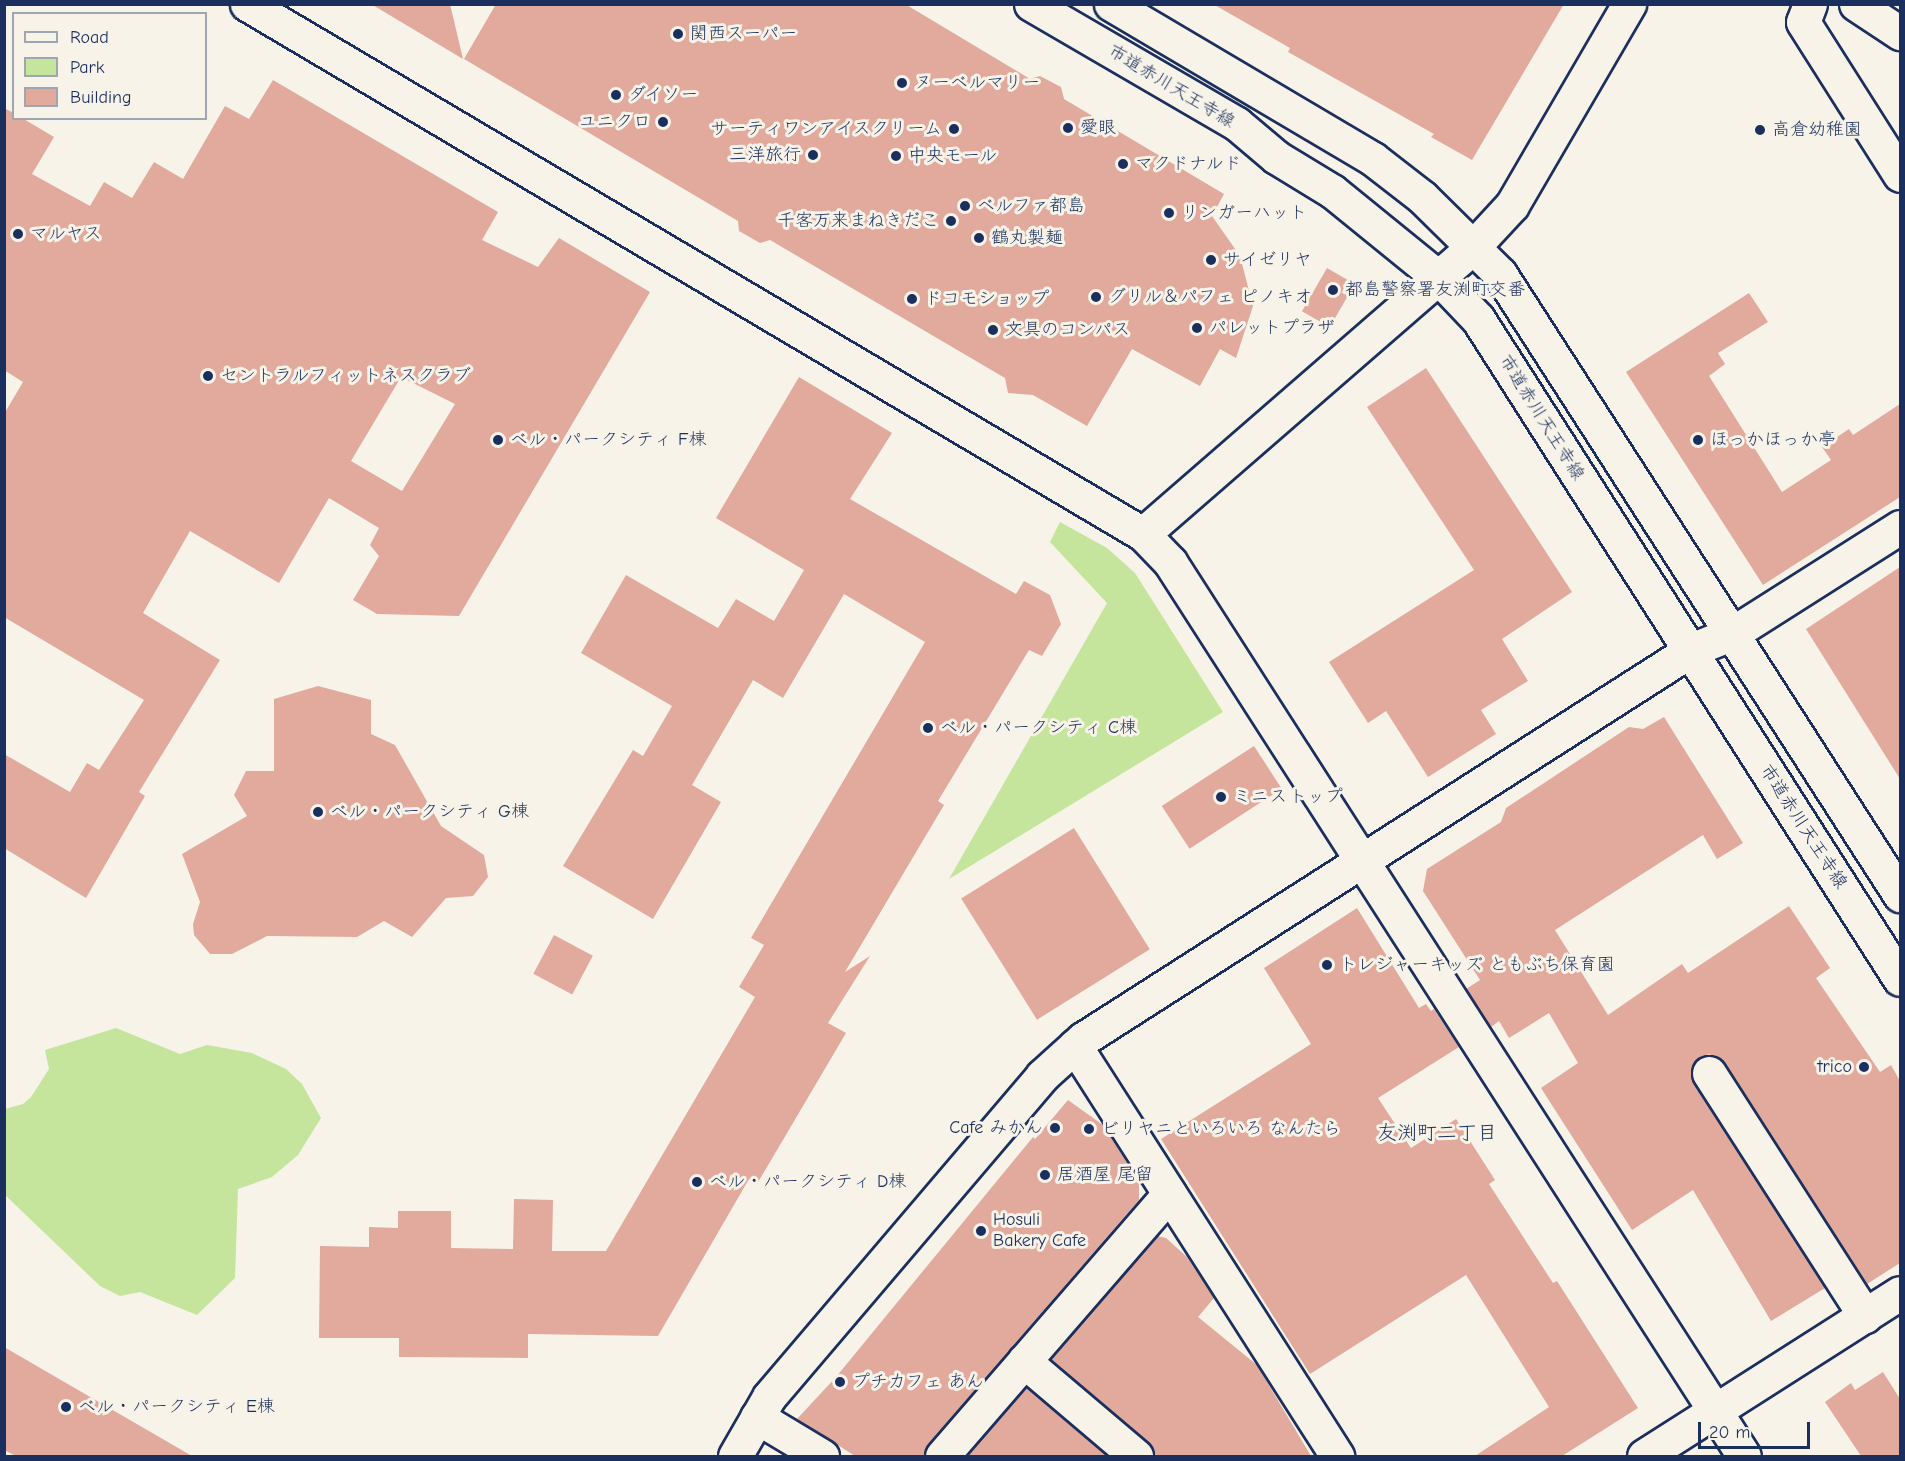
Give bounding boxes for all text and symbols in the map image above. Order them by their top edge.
legend [12,12,207,120]
place label: 関西スーパー [690,23,797,45]
text: Road [70,27,109,48]
marker: 関西スーパー [671,27,685,41]
street label: 市道赤川天王寺線 [1104,41,1238,133]
text: Park [70,57,104,78]
place label: ヌーベルマリー [914,72,1040,94]
marker: ヌーベルマリー [895,76,909,90]
place label: ダイソー [628,84,700,106]
text: Building [70,87,132,108]
marker: ダイソー [609,88,623,102]
place label: ユニクロ [579,111,651,133]
marker: ユニクロ [656,115,670,129]
place label: 愛眼 [1080,117,1116,139]
place label: サーティワンアイスクリーム [708,118,942,140]
place label: 高倉幼稚園 [1772,119,1862,141]
marker: 愛眼 [1061,121,1075,135]
marker: サーティワンアイスクリーム [947,122,961,136]
marker: 高倉幼稚園 [1753,123,1767,137]
place label: 三洋旅行 [729,144,801,166]
place label: 中央モール [908,145,998,167]
marker: 三洋旅行 [806,148,820,162]
marker: 中央モール [889,149,903,163]
place label: マクドナルド [1135,153,1243,175]
marker: マクドナルド [1116,157,1130,171]
place label: ベルファ都島 [977,195,1085,217]
marker: ベルファ都島 [958,199,972,213]
place label: リンガーハット [1181,202,1307,224]
marker: リンガーハット [1162,206,1176,220]
place label: 千客万来まねきだこ [777,210,939,232]
marker: 千客万来まねきだこ [944,214,958,228]
place label: マルヤス [30,223,102,245]
marker: マルヤス [11,227,25,241]
place label: 鶴丸製麺 [991,227,1063,249]
marker: 鶴丸製麺 [972,231,986,245]
place label: サイゼリヤ [1223,249,1313,271]
marker: サイゼリヤ [1204,253,1218,267]
place label: 都島警察署友渕町交番 [1345,279,1525,301]
marker: 都島警察署友渕町交番 [1326,283,1340,297]
place label: グリル＆パフェ ピノキオ [1108,286,1312,308]
place label: ドコモショップ [924,288,1050,310]
marker: グリル＆パフェ ピノキオ [1089,290,1103,304]
marker: ドコモショップ [905,292,919,306]
place label: パレットプラザ [1209,317,1335,339]
place label: 文具のコンパス [1005,319,1131,341]
marker: パレットプラザ [1190,321,1204,335]
marker: 文具のコンパス [986,323,1000,337]
street label: 市道赤川天王寺線 [1494,351,1588,485]
place label: セントラルフィットネスクラブ [220,365,472,387]
marker: セントラルフィットネスクラブ [201,369,215,383]
place label: ベル・パークシティ F棟 [510,429,706,451]
place label: ほっかほっか亭 [1710,429,1836,451]
marker: ベル・パークシティ F棟 [491,433,505,447]
marker: ほっかほっか亭 [1691,433,1705,447]
place label: ベル・パークシティ C棟 [940,717,1137,739]
marker: ベル・パークシティ C棟 [921,721,935,735]
street label: 市道赤川天王寺線 [1755,761,1851,893]
place label: ミニストップ [1233,786,1341,808]
marker: ミニストップ [1214,790,1228,804]
place label: ベル・パークシティ G棟 [330,801,529,823]
marker: ベル・パークシティ G棟 [311,805,325,819]
place label: トレジャーキッズ ともぶち保育園 [1339,954,1615,976]
marker: トレジャーキッズ ともぶち保育園 [1320,958,1334,972]
place label: trico [1817,1056,1852,1078]
marker: trico [1857,1060,1871,1074]
place label: Cafe みかん [949,1117,1043,1139]
place label: ビリヤニといろいろ なんたら [1101,1118,1341,1140]
district label: 友渕町二丁目 [1377,1120,1497,1144]
marker: Cafe みかん [1048,1121,1062,1135]
marker: ビリヤニといろいろ なんたら [1082,1122,1096,1136]
place label: 居酒屋 尾留 [1057,1164,1153,1186]
marker: 居酒屋 尾留 [1038,1168,1052,1182]
place label: ベル・パークシティ D棟 [709,1171,906,1193]
marker: ベル・パークシティ D棟 [690,1175,704,1189]
place label: Hosuli Bakery Cafe [993,1210,1086,1252]
marker: Hosuli Bakery Cafe [974,1224,988,1238]
place label: プチカフェ あん [852,1371,984,1393]
marker: プチカフェ あん [833,1375,847,1389]
place label: ベル・パークシティ E棟 [78,1396,275,1418]
marker: ベル・パークシティ E棟 [59,1400,73,1414]
scale bar [1701,1410,1814,1448]
text: 20 m [1709,1422,1750,1443]

